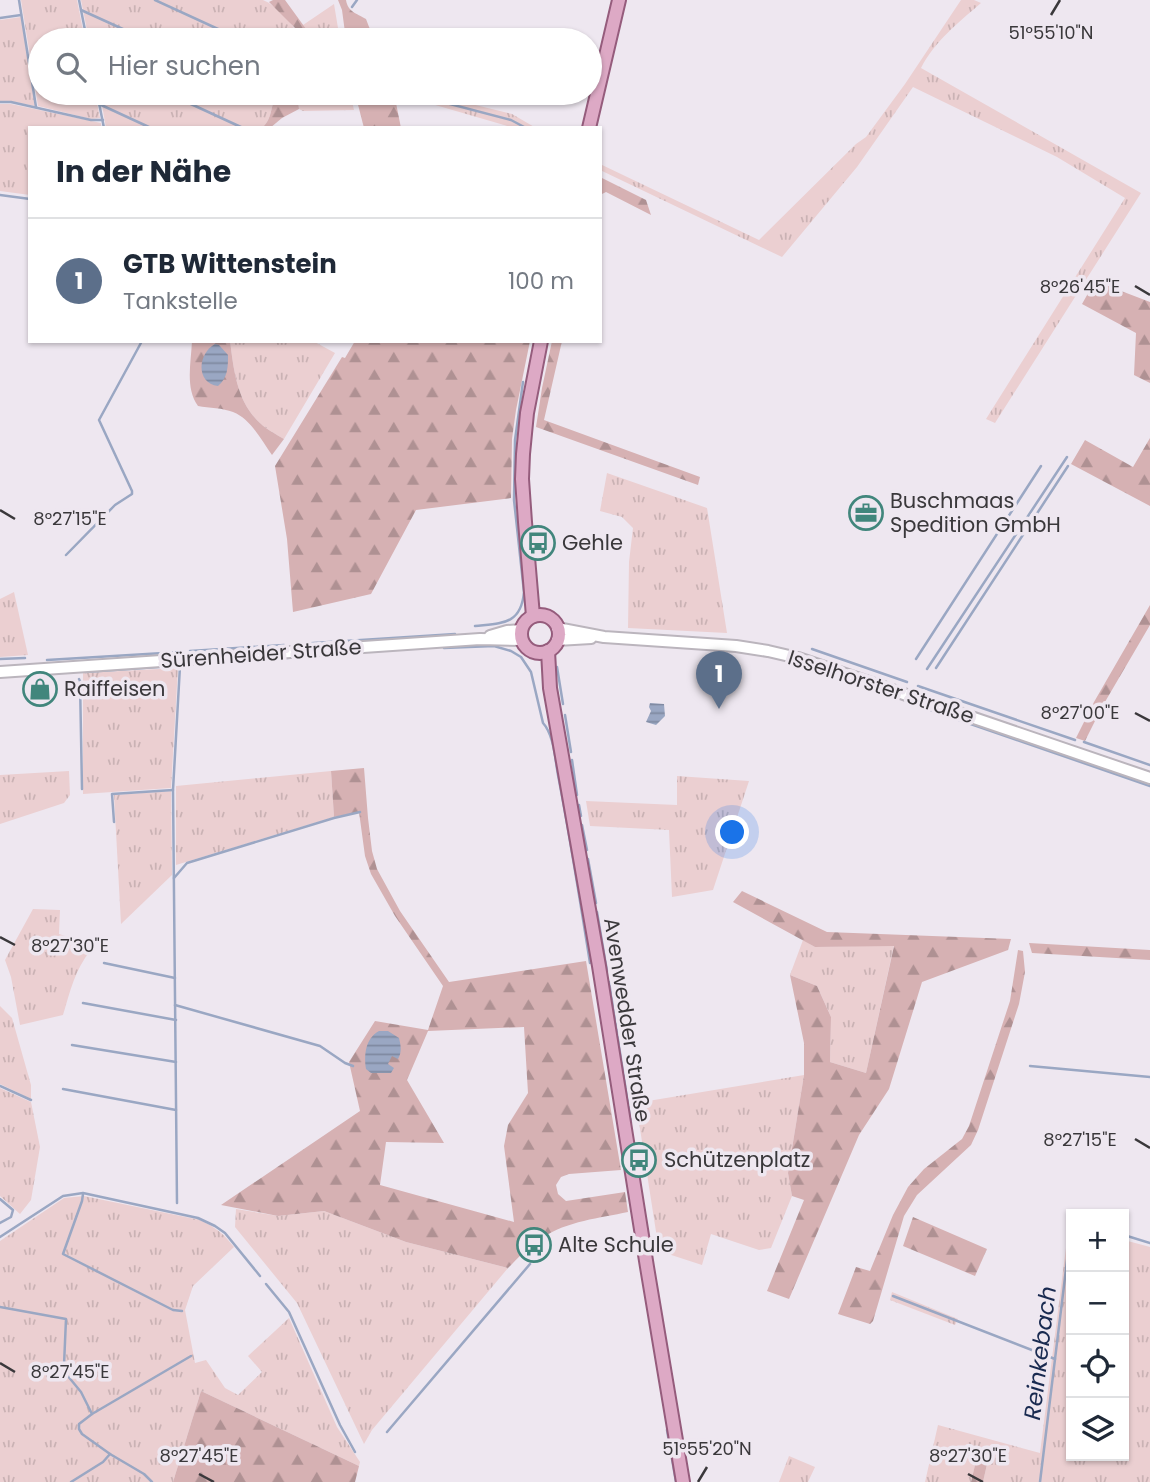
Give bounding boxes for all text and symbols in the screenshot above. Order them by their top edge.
text: 51°55'10"N [1009,20,1093,45]
search box [28,28,602,105]
icon: search [52,48,90,86]
text: Hier suchen [108,48,261,84]
text: In der Nähe [56,150,231,193]
text: GTB Wittenstein [123,246,337,282]
text: 1 [75,265,83,297]
text: 100 m [508,265,574,297]
text: 8°26'45"E [1040,274,1120,299]
text: Tankstelle [123,285,238,317]
place label: Buschmaas Spedition GmbH [890,486,1061,539]
office icon: Buschmaas Spedition GmbH [847,494,885,532]
text: 8°27'15"E [33,506,107,531]
bus stop icon: Gehle [519,524,557,562]
place label: Gehle [562,528,623,557]
street label: Sürenheider Straße [159,632,363,675]
street label: Isselhorster Straße [784,643,978,730]
pin: 1 [696,651,742,709]
shop icon: Raiffeisen [21,670,59,708]
place label: Raiffeisen [64,674,166,703]
text: 8°27'00"E [1041,700,1119,725]
your location [715,815,749,849]
street label: Avenwedder Straße [597,916,658,1124]
text: 8°27'30"E [31,933,109,958]
text: 8°27'15"E [1043,1127,1117,1152]
bus stop icon: Schützenplatz [620,1141,658,1179]
place label: Schützenplatz [664,1145,810,1174]
map controls [1066,1209,1129,1461]
button: + [1066,1209,1129,1272]
bus stop icon: Alte Schule [515,1226,553,1264]
place label: Alte Schule [558,1230,674,1259]
button: − [1066,1272,1129,1335]
water label: Reinkebach [1016,1284,1064,1422]
button: locate [1066,1335,1129,1398]
text: 8°27'45"E [31,1359,109,1384]
button: layers [1066,1398,1129,1461]
text: 51°55'20"N [662,1436,752,1461]
text: 8°27'45"E [160,1443,238,1468]
text: 8°27'30"E [929,1443,1007,1468]

